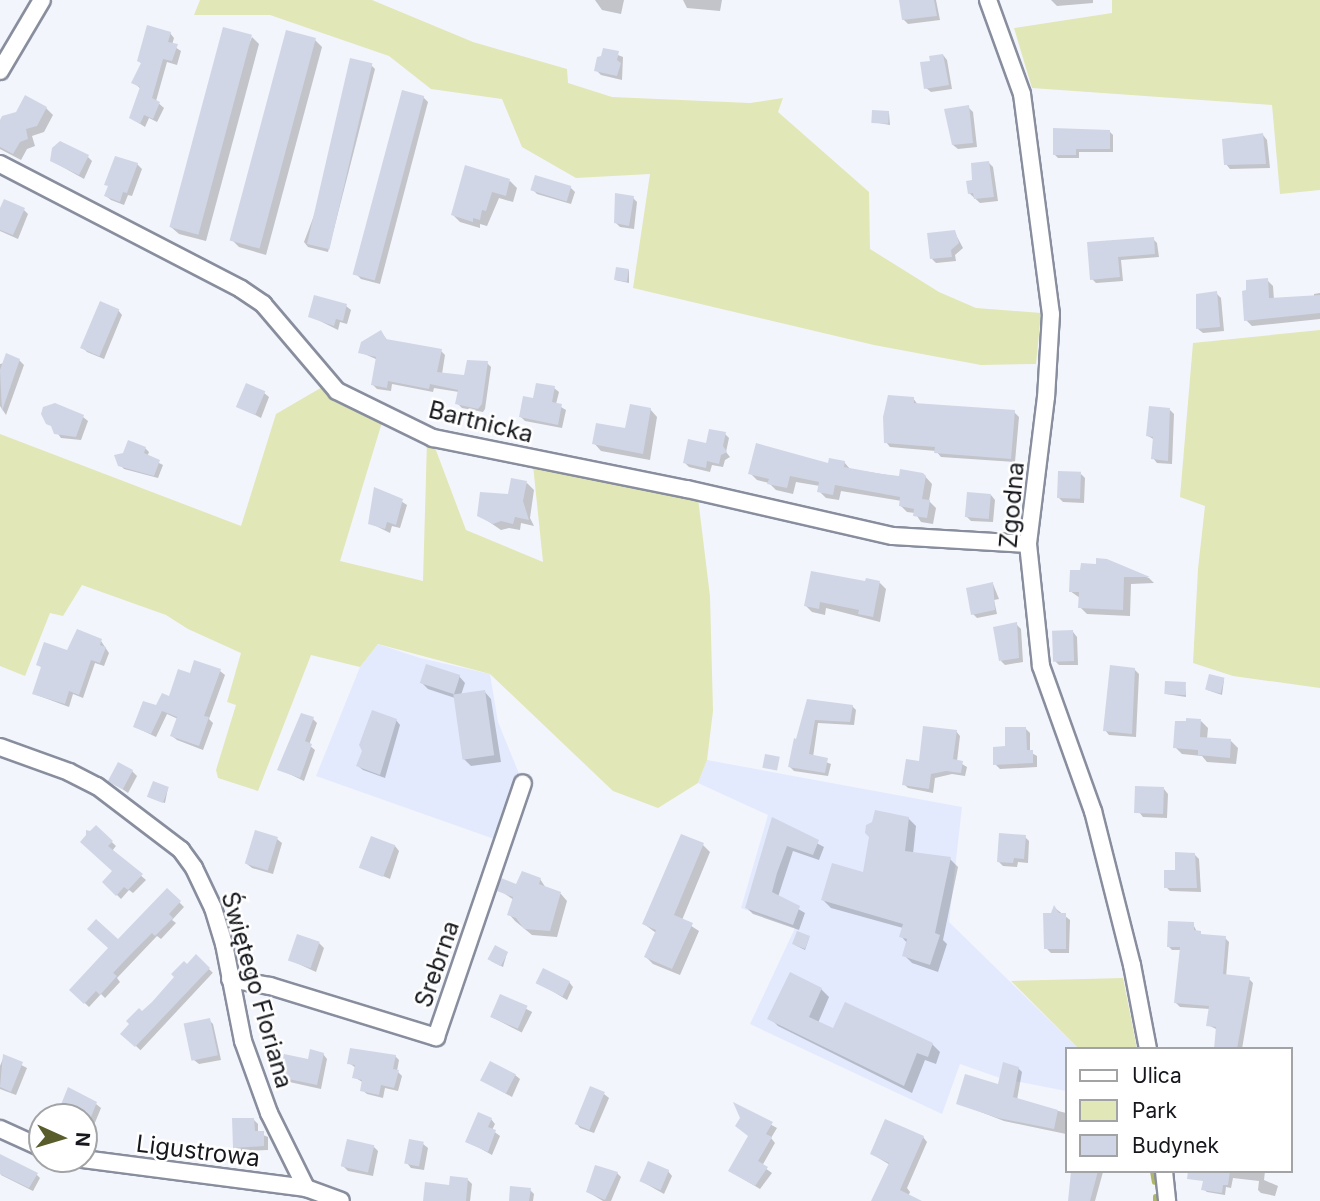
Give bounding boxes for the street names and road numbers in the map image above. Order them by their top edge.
street label: Bartnicka [426,395,536,449]
street label: Zgodna [994,461,1030,549]
street label: Świętego Floriana [215,888,299,1092]
street label: Srebrna [409,917,465,1011]
street label: Ligustrowa [134,1129,262,1173]

